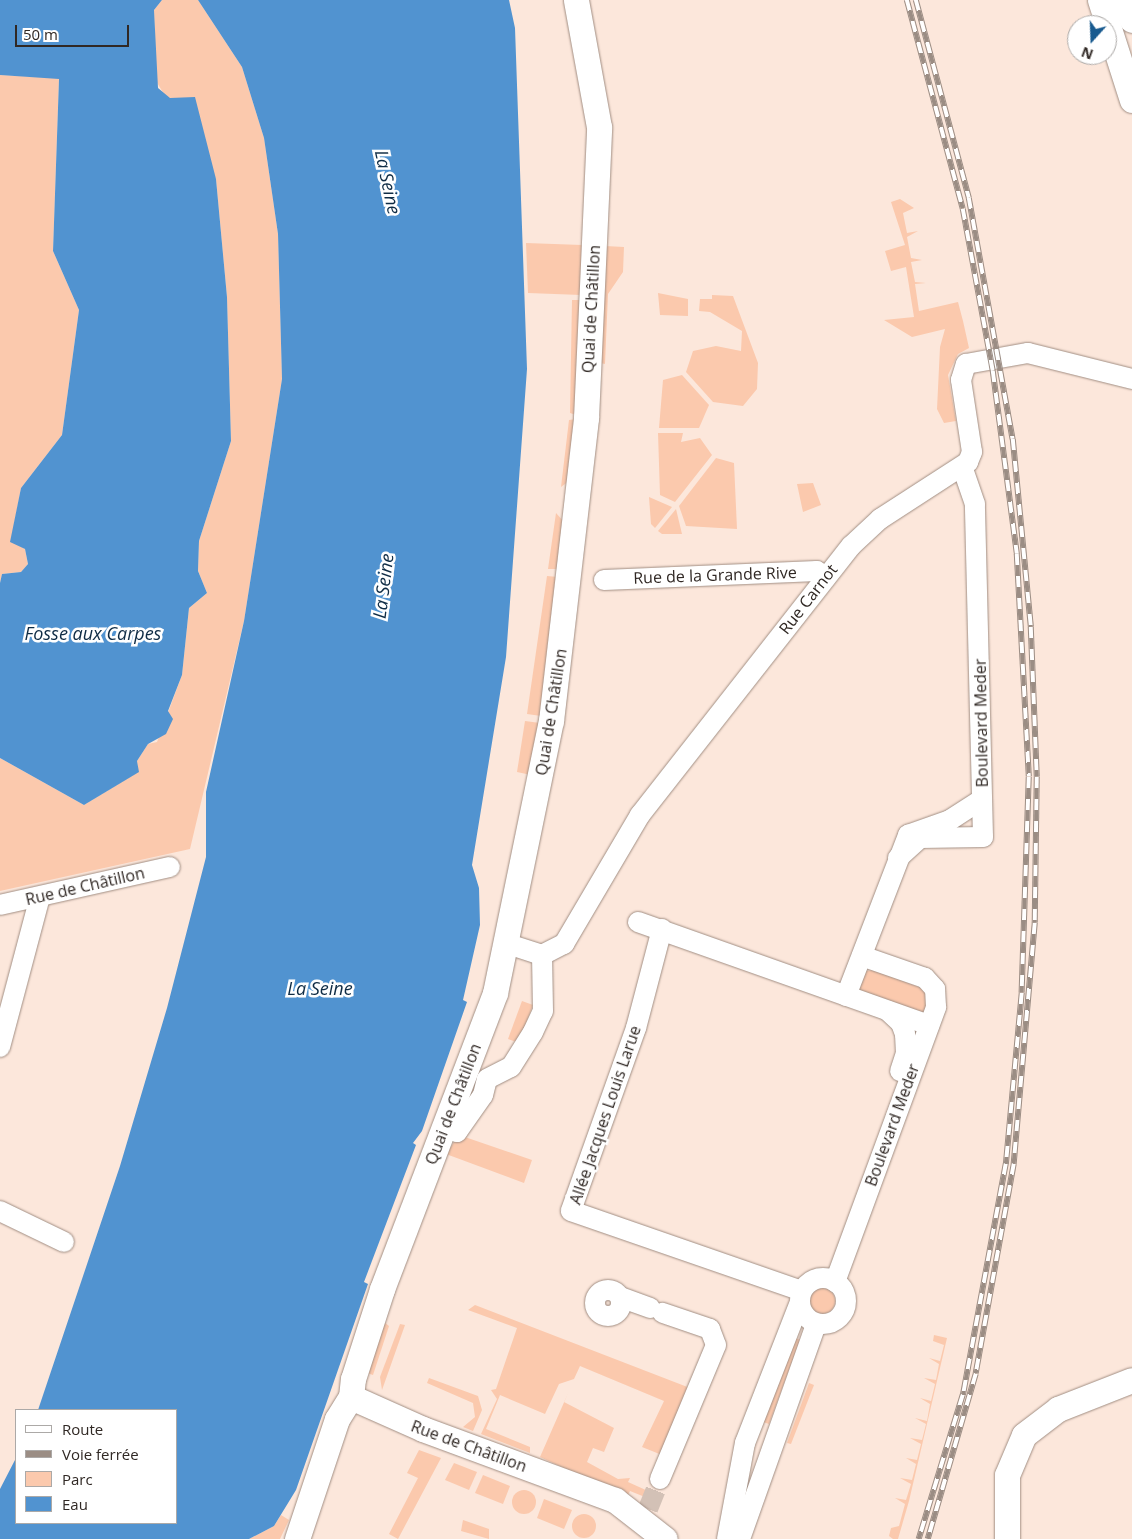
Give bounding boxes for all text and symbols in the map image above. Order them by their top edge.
scale bar [18,15,131,47]
north arrow [1067,15,1117,65]
text: 50 m [23,24,58,44]
text: N [1078,43,1096,65]
water label: La Seine [371,148,405,216]
street label: Quai de Châtillon [578,244,604,374]
water label: La Seine [368,552,398,620]
street label: Rue Carnot [775,560,841,638]
street label: Rue de la Grande Rive [633,563,797,587]
water label: Fosse aux Carpes [25,622,161,644]
street label: Quai de Châtillon [531,647,571,777]
street label: Boulevard Meder [970,658,992,788]
street label: Rue de Châtillon [24,863,146,909]
water label: La Seine [287,977,353,999]
street label: Allée Jacques Louis Larue [565,1023,645,1207]
street label: Quai de Châtillon [421,1041,485,1167]
street label: Boulevard Meder [861,1061,923,1189]
legend [15,1409,178,1524]
street label: Rue de Châtillon [408,1416,530,1476]
text: Route [62,1419,103,1439]
text: Voie ferrée [62,1444,139,1464]
text: Parc [62,1469,93,1489]
text: Eau [62,1494,88,1514]

